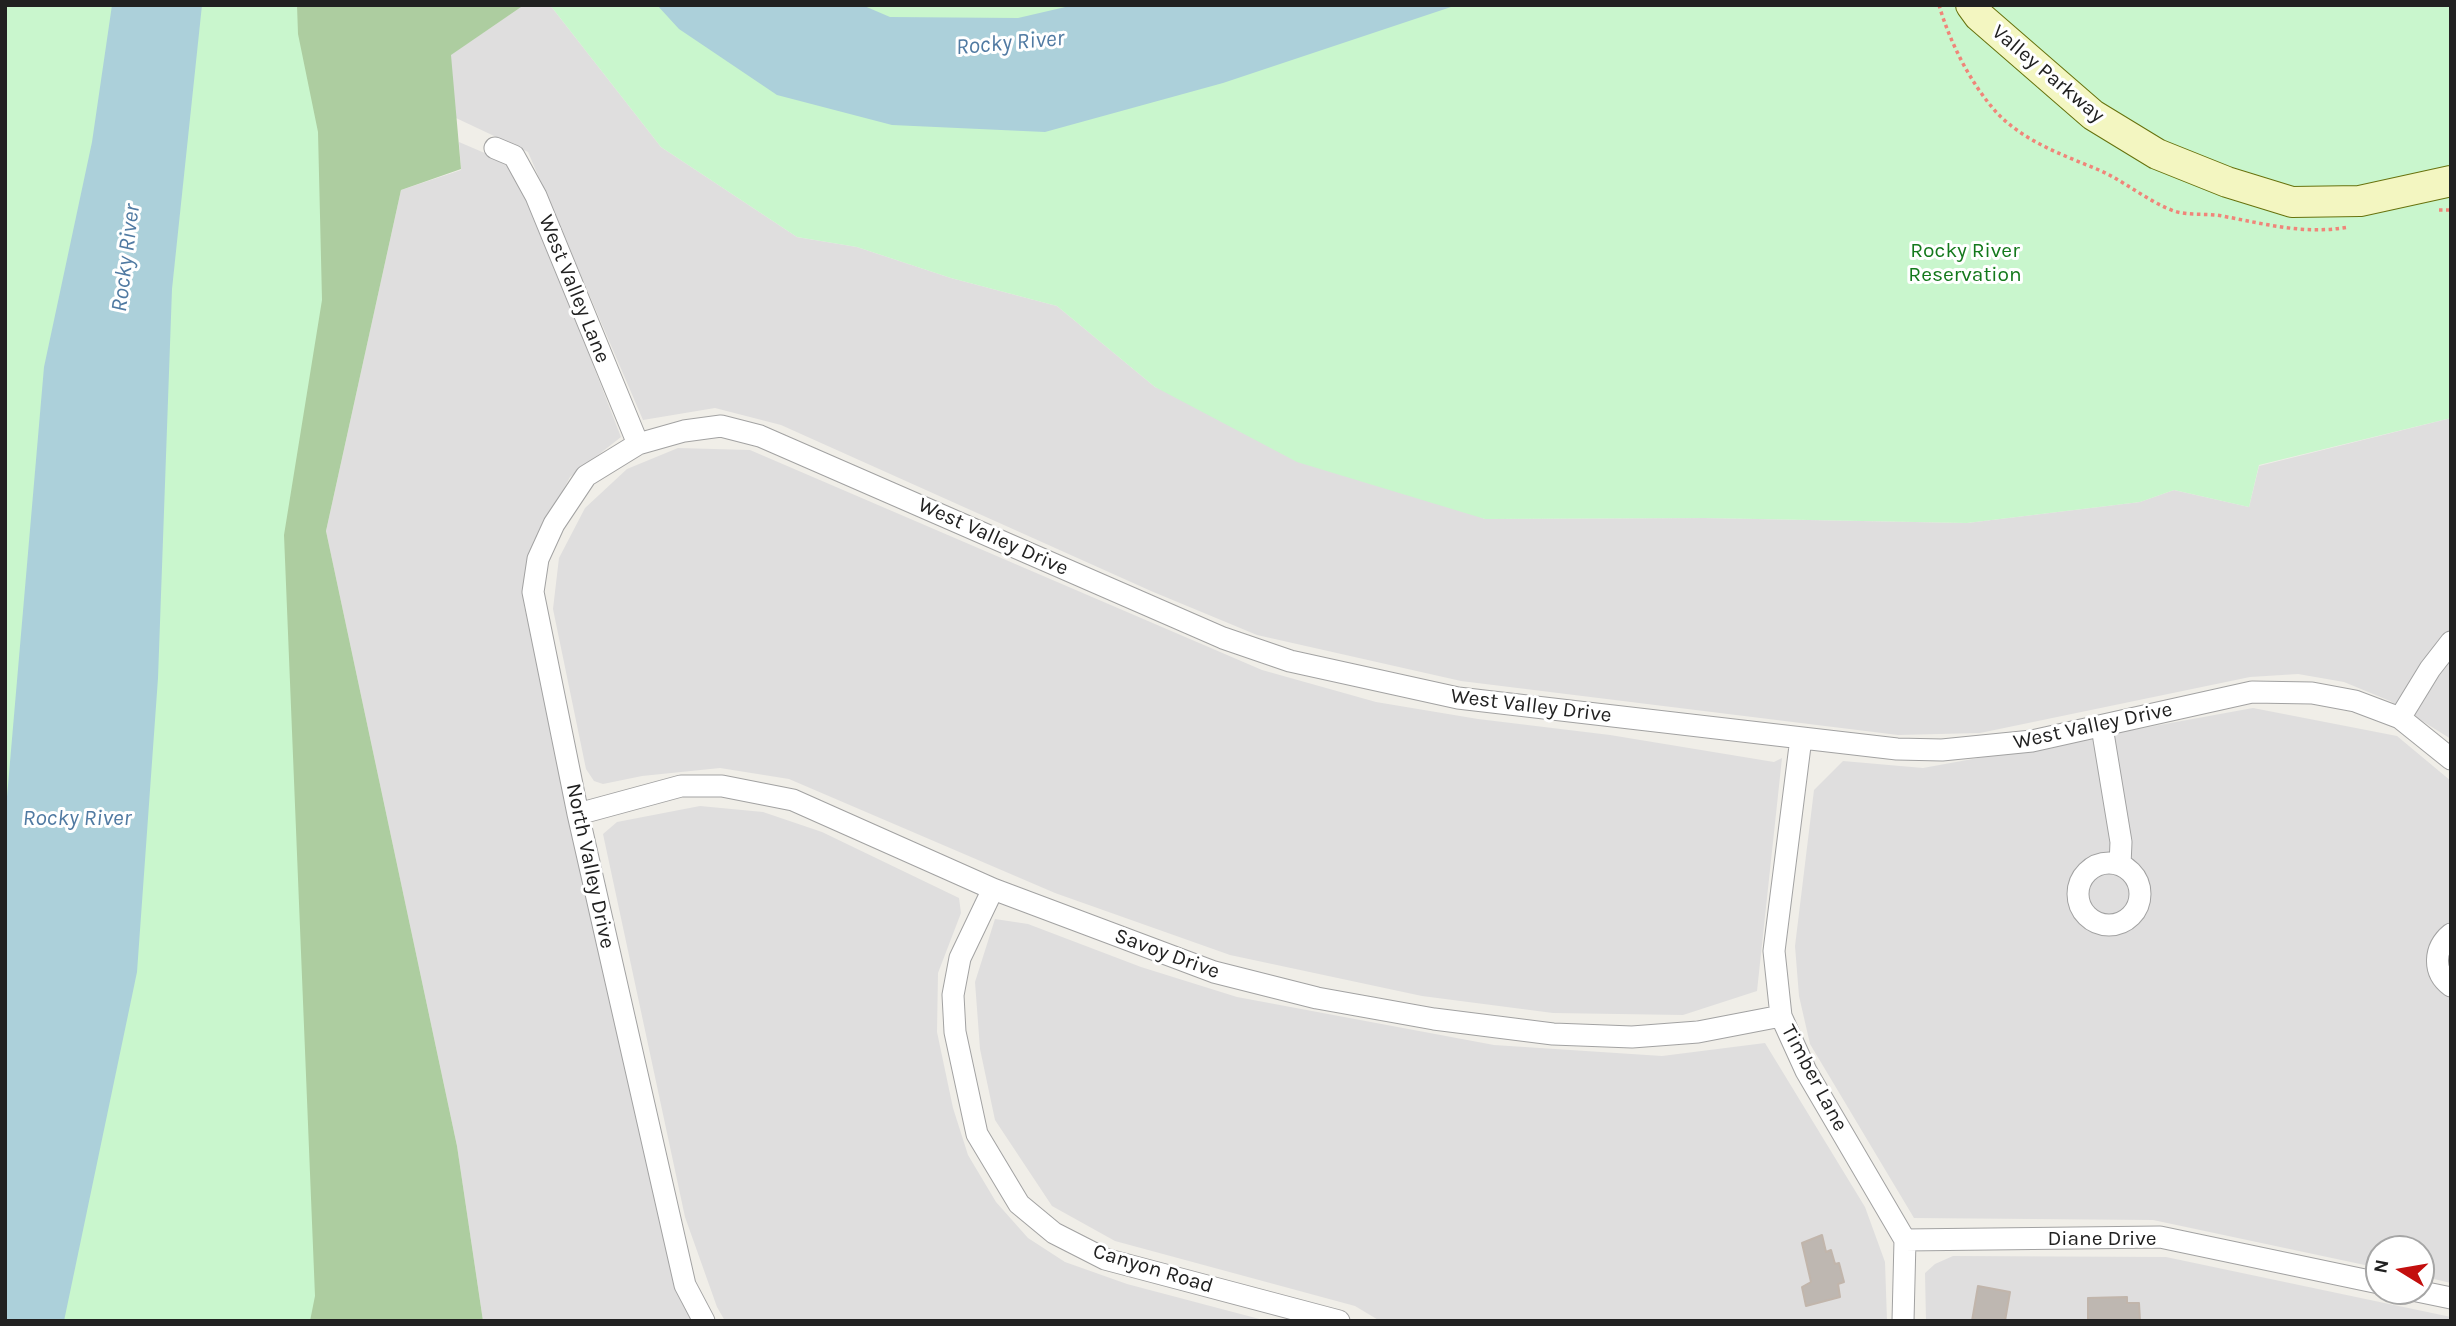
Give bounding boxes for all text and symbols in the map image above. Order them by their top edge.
street label: Valley Parkway [1987,20,2109,128]
water label: Rocky River [955,25,1065,61]
water label: Rocky River [106,202,146,314]
street label: West Valley Lane [533,211,615,367]
park label: Rocky River Reservation [1908,238,2022,288]
street label: West Valley Drive [914,493,1072,581]
street label: West Valley Drive [1449,684,1613,728]
street label: West Valley Drive [2011,697,2175,755]
street label: North Valley Drive [560,781,620,951]
water label: Rocky River [23,804,131,832]
street label: Savoy Drive [1111,923,1223,985]
street label: Timber Lane [1775,1020,1853,1136]
street label: Diane Drive [2047,1226,2157,1252]
north arrow [2365,1235,2435,1305]
street label: Canyon Road [1090,1239,1216,1299]
text: N [2369,1258,2393,1275]

